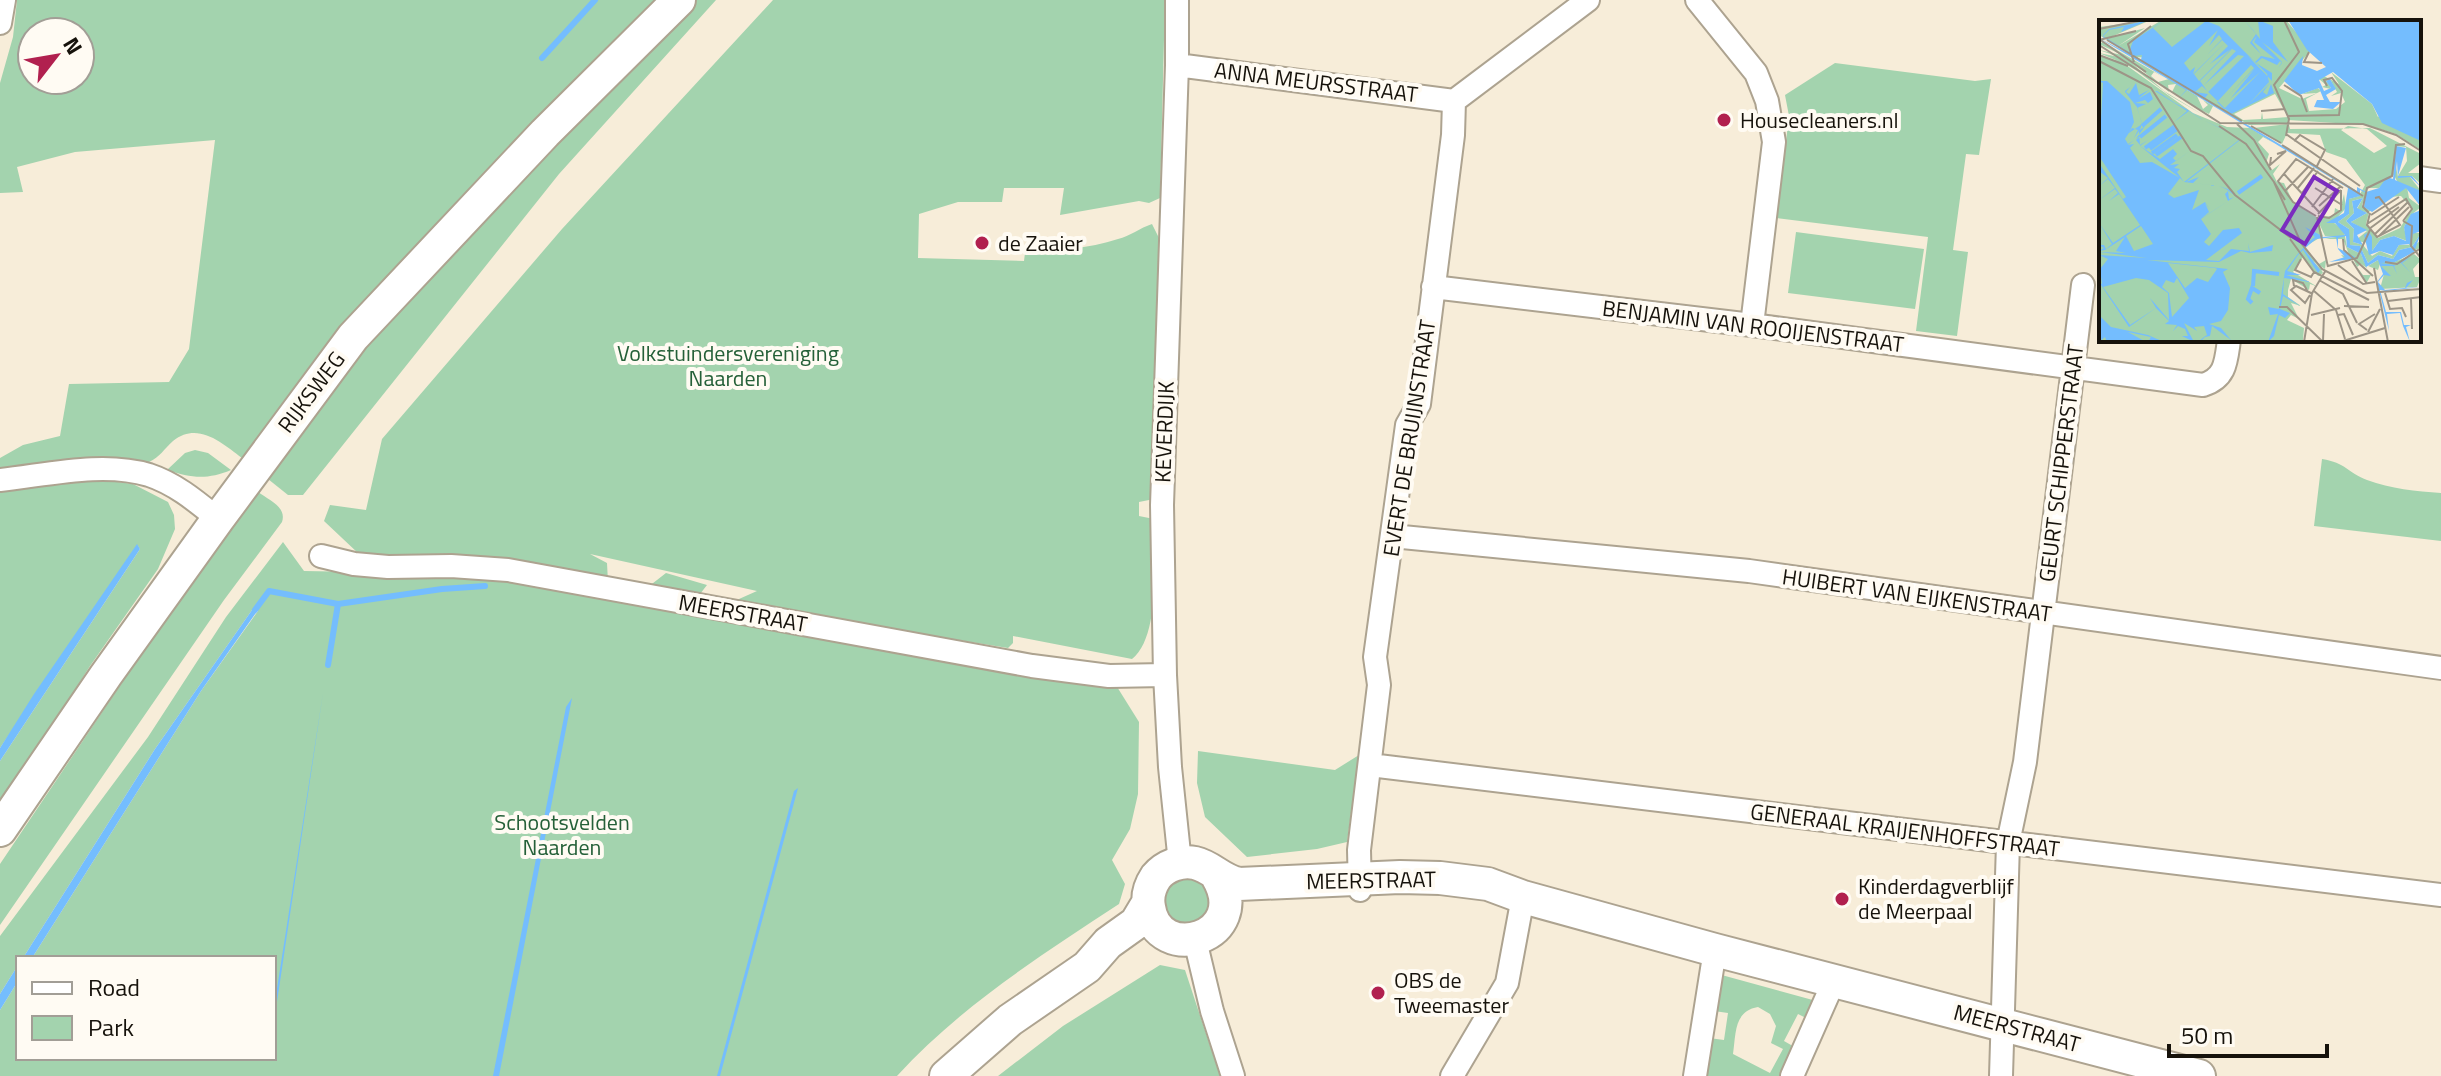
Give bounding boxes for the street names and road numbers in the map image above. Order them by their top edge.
street label: ANNA MEURSSTRAAT [1212,53,1420,111]
street label: BENJAMIN VAN ROOIJENSTRAAT [1600,291,1906,361]
street label: EVERT DE BRUIJNSTRAAT [1373,317,1445,559]
street label: GEURT SCHIPPERSTRAAT [2030,342,2093,584]
street label: RIJKSWEG [269,344,353,440]
street label: KEVERDIJK [1145,380,1183,483]
street label: HUIBERT VAN EIJKENSTRAAT [1780,559,2054,631]
street label: MEERSTRAAT [676,585,810,641]
street label: GENERAAL KRAIJENHOFFSTRAAT [1748,794,2062,866]
street label: MEERSTRAAT [1306,862,1437,898]
street label: MEERSTRAAT [1950,995,2085,1061]

